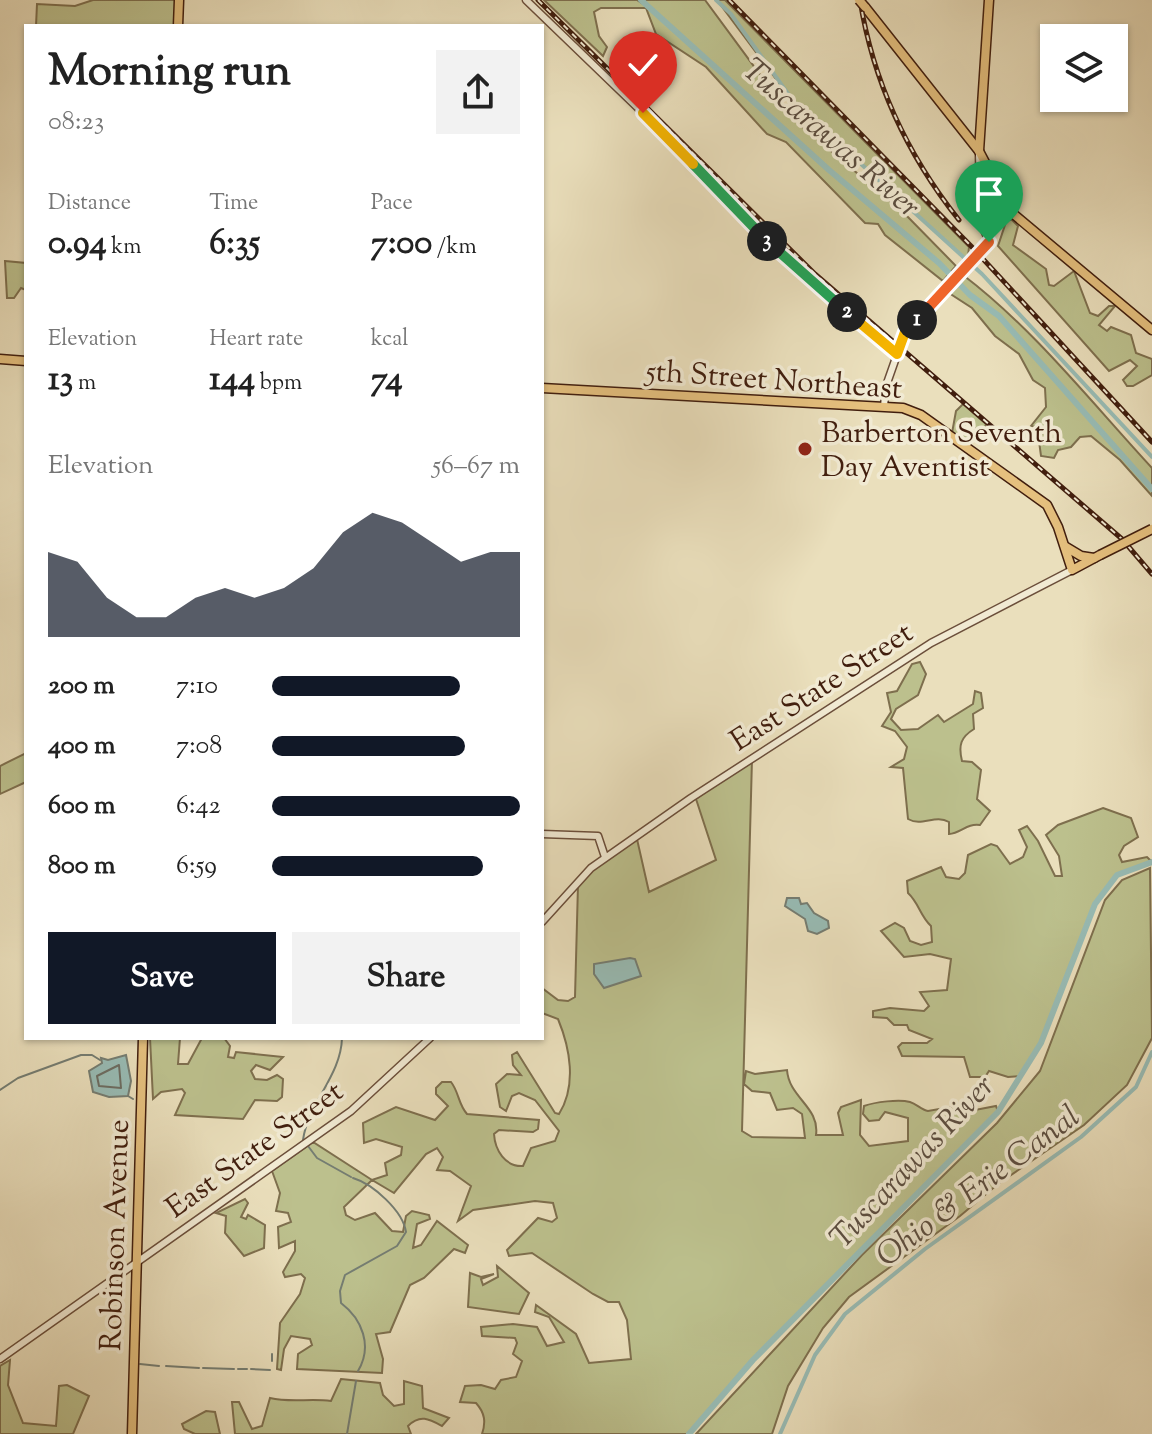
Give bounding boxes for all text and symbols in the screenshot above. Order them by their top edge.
map controls [1040,24,1128,112]
button: layers [1040,24,1128,112]
pin [609,31,677,113]
text: Morning run [48,42,291,105]
icon: check [621,43,665,87]
water label: Tuscarawas River [731,49,929,230]
button: share [436,50,520,134]
text: 08:23 [48,104,104,141]
pin [955,160,1023,242]
icon: arrive [967,172,1011,216]
text: Distance [48,188,131,220]
text: Time [209,188,258,220]
text: Pace [371,188,413,220]
text: 0.94 [48,220,107,269]
text: 6:35 [209,220,260,269]
text: 7:00 [371,220,432,269]
pin: 3 [747,221,787,261]
text: 3 [763,225,771,257]
text: km [107,232,142,264]
text: /km [432,232,477,264]
pin: 2 [827,292,867,332]
text: 2 [842,296,852,328]
pin: 1 [897,300,937,340]
text: 1 [913,304,921,336]
text: Elevation [48,324,137,356]
text: Heart rate [209,324,303,356]
text: kcal [371,324,408,356]
street label: 5th Street Northeast [642,351,904,412]
text: 13 [48,356,73,405]
text: 144 [209,356,255,405]
text: 74 [371,356,403,405]
text: m [73,368,96,400]
text: bpm [255,368,302,400]
place label: Barberton Seventh Day Aventist [821,413,1063,490]
marker: Barberton Seventh Day Aventist [796,440,814,458]
text: Elevation [48,448,153,485]
text: 56–67 m [432,448,520,485]
street label: East State Street [723,613,922,763]
text: 200 m [48,668,115,705]
text: 7:10 [176,668,218,705]
text: 400 m [48,728,115,765]
text: 7:08 [176,728,222,765]
text: 600 m [48,788,115,825]
text: 6:42 [176,788,221,825]
text: 800 m [48,848,116,885]
text: 6:59 [176,848,217,885]
button: Save [48,932,276,1024]
button: Share [292,932,520,1024]
water label: Tuscarawas River [820,1066,1006,1260]
street label: East State Street [158,1072,353,1230]
water label: Ohio & Erie Canal [867,1095,1090,1279]
street label: Robinson Avenue [91,1118,142,1352]

